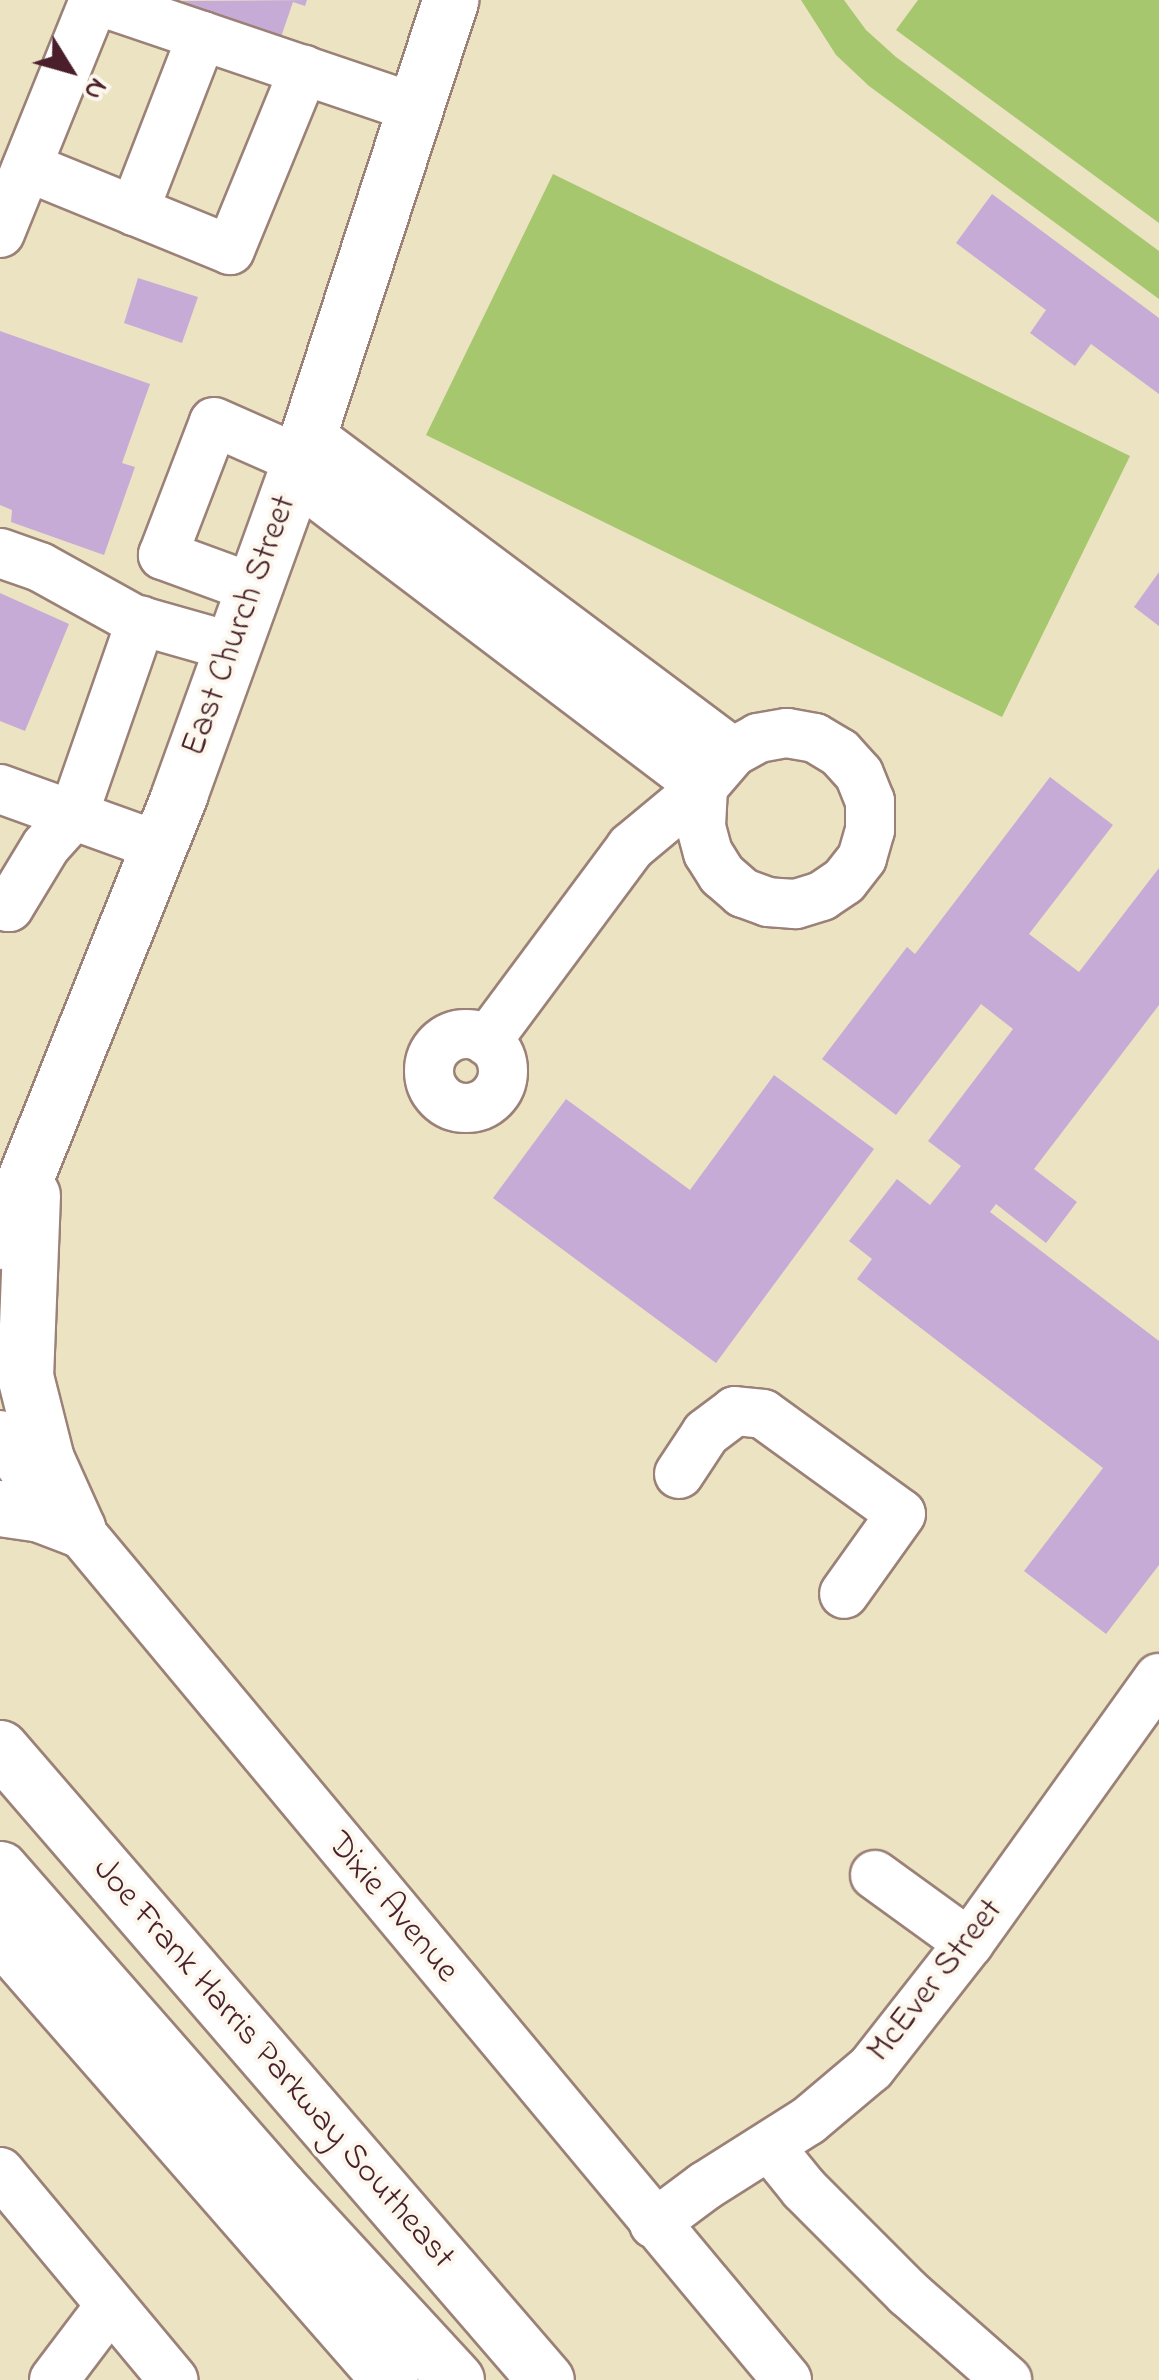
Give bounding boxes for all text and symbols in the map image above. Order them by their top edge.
north arrow [20,20,120,120]
text: N [72,68,116,108]
street label: East Church Street [173,490,307,762]
street label: Dixie Avenue [317,1824,467,1992]
street label: Joe Frank Harris Parkway Southeast [83,1850,463,2278]
street label: McEver Street [859,1891,1013,2071]

